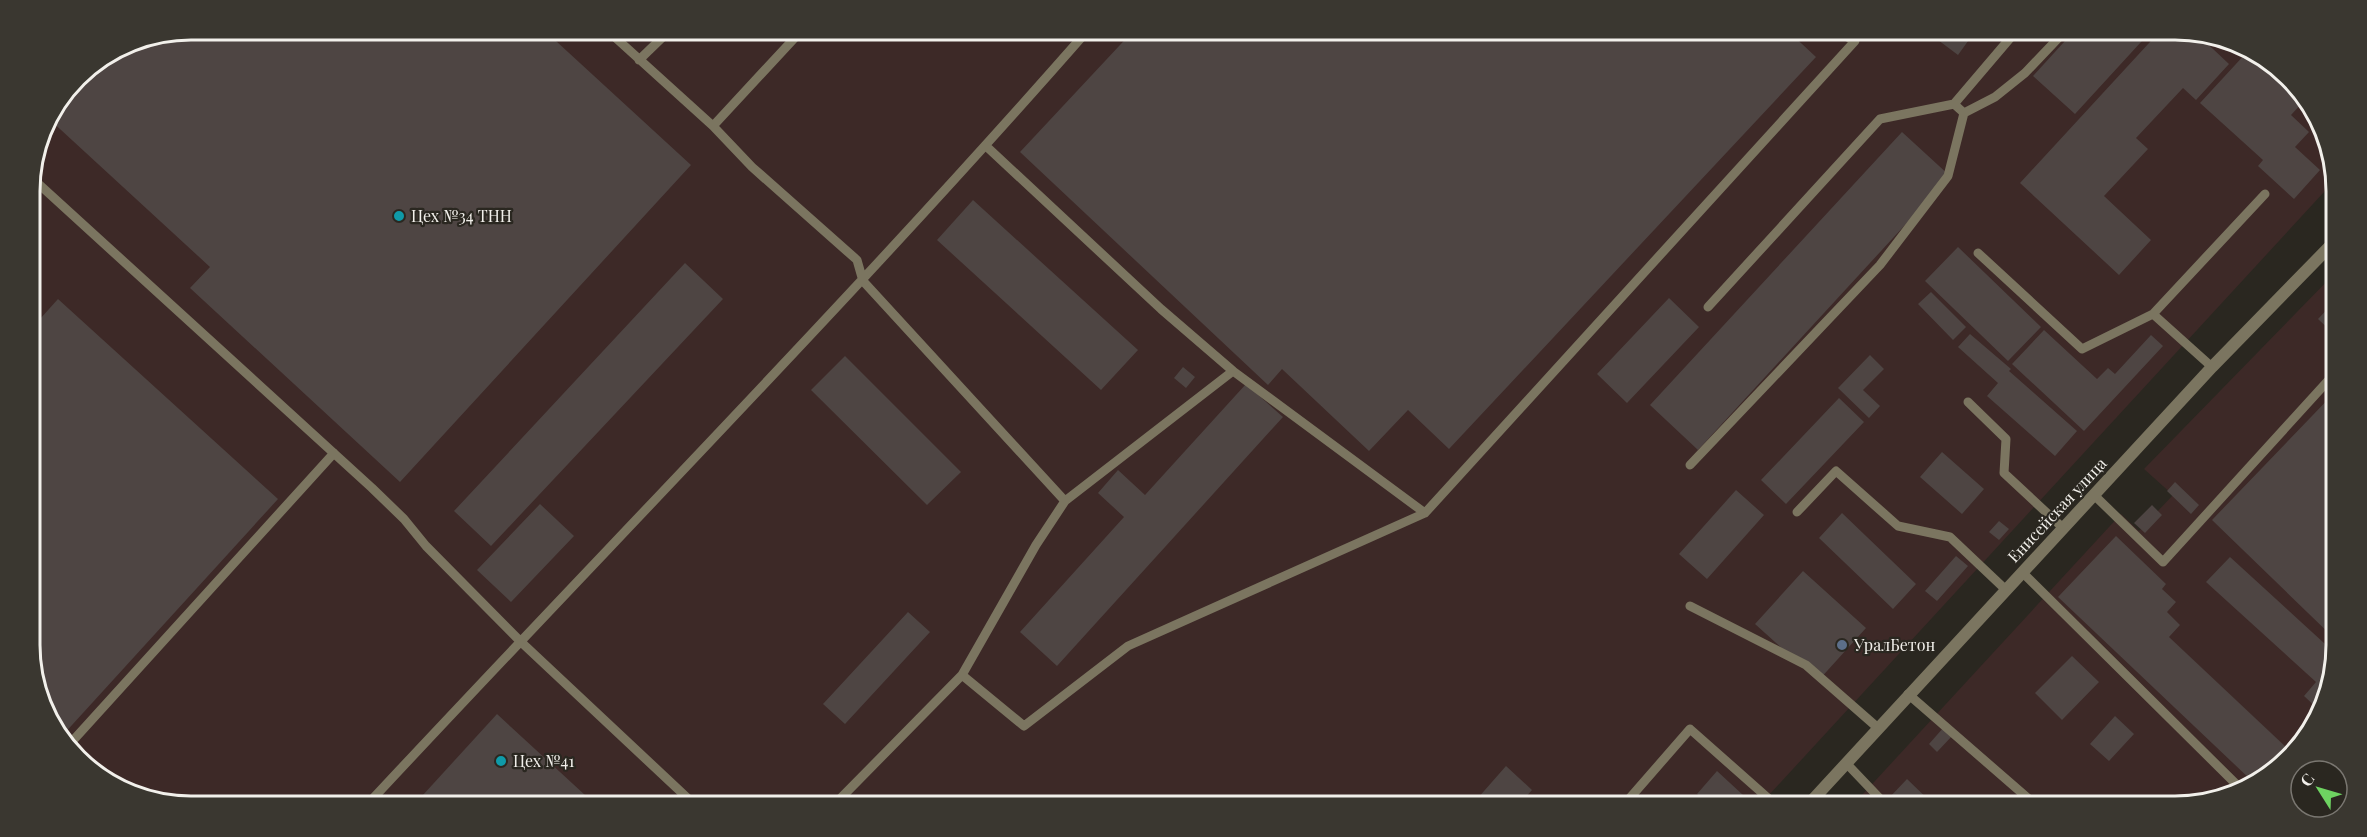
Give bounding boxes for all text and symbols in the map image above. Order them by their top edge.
place label: Цех №34 ТНН [411,205,512,226]
marker: Цех №34 ТНН [392,209,406,223]
street label: Енисейская улица [2003,453,2111,567]
place label: УралБетон [1853,634,1935,655]
marker: УралБетон [1835,638,1849,652]
place label: Цех №41 [513,750,575,771]
marker: Цех №41 [494,754,508,768]
north arrow [2289,759,2349,819]
text: С [2295,769,2318,790]

